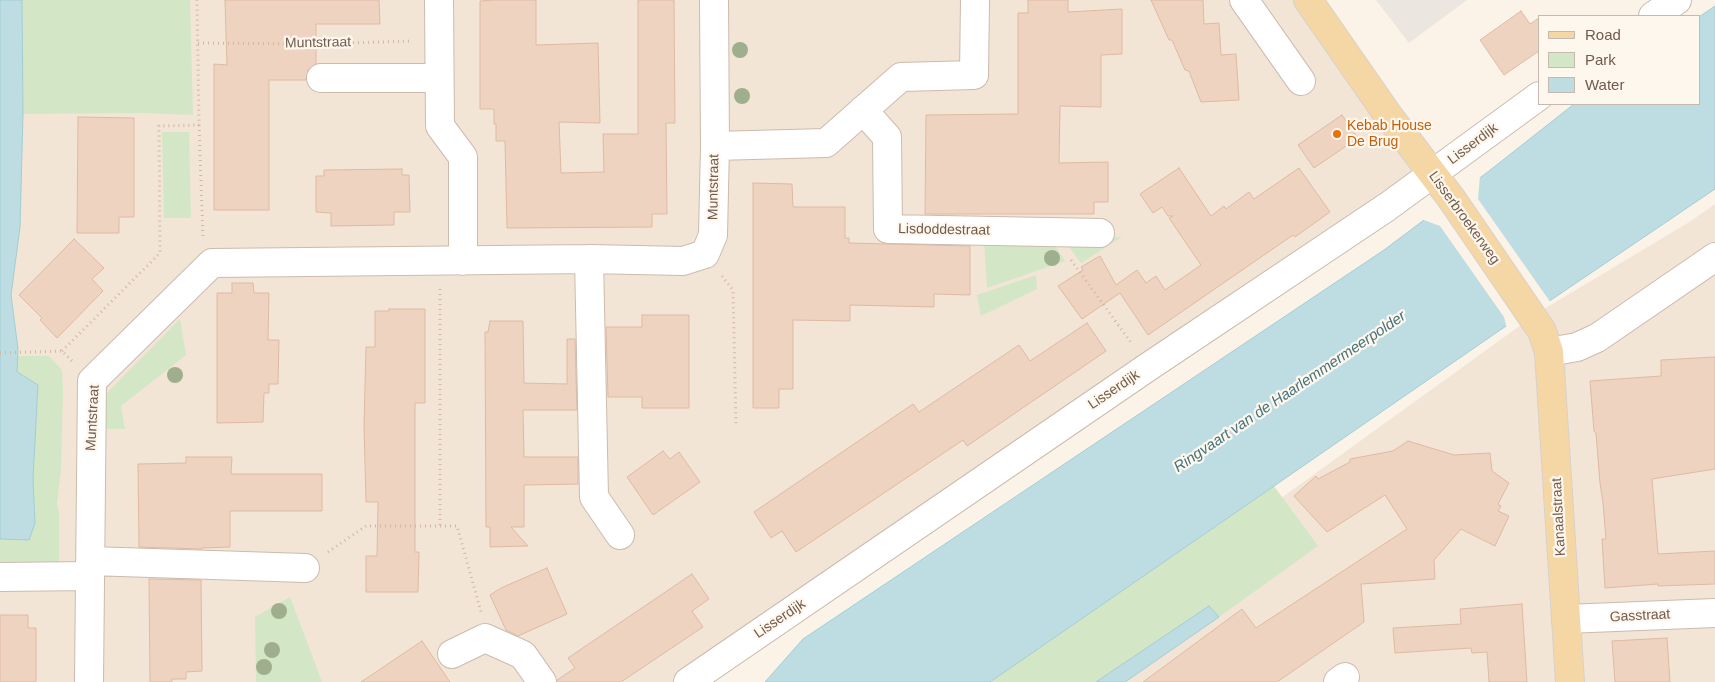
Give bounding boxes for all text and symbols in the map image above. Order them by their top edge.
legend [1538,15,1700,105]
text: Road [1585,26,1621,43]
street label: Muntstraat [285,34,351,52]
text: Park [1585,51,1616,68]
text: Water [1585,76,1624,93]
place label: Kebab House De Brug [1347,118,1432,150]
street label: Lisserdijk [1445,120,1501,168]
marker: Kebab House De Brug [1331,128,1343,140]
street label: Muntstraat [705,154,723,220]
street label: Lisserbroekerweg [1425,168,1503,268]
street label: Lisdoddestraat [898,221,990,239]
water label: Ringvaart van de Haarlemmermeerpolder [1171,307,1409,477]
street label: Lisserdijk [1085,367,1143,413]
street label: Muntstraat [83,385,103,451]
street label: Kanaalstraat [1549,477,1569,557]
street label: Lisserdijk [751,596,809,642]
street label: Gasstraat [1609,606,1671,626]

